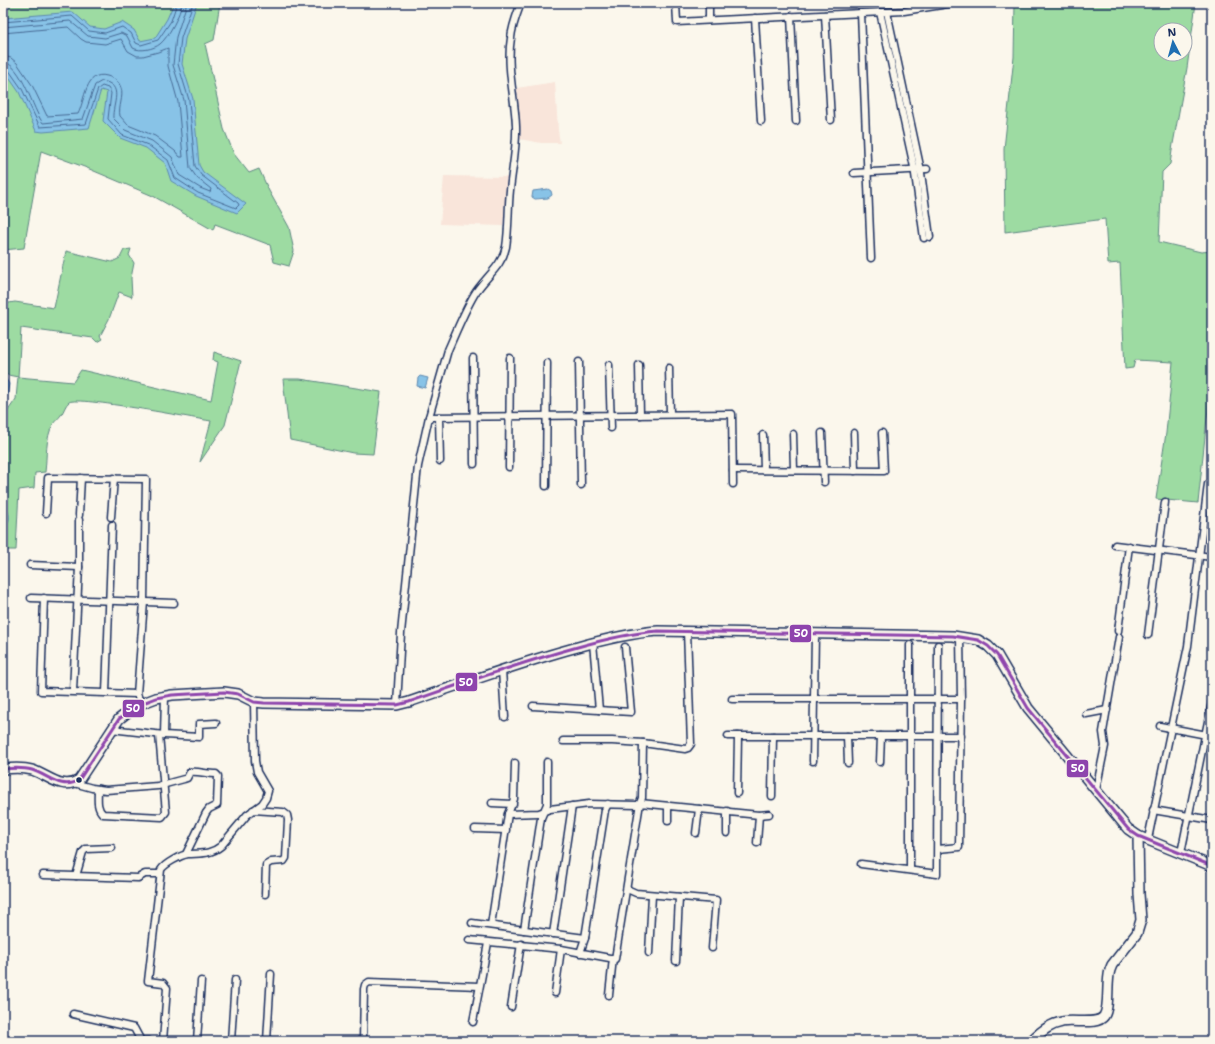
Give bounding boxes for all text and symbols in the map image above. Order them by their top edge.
north arrow [1153,22,1193,62]
text: N [1167,25,1177,40]
line badge: 50 [789,624,812,643]
text: 50 [794,626,809,641]
line badge: 50 [455,672,478,692]
text: 50 [459,675,474,690]
line badge: 50 [122,699,145,718]
text: 50 [126,701,141,716]
line badge: 50 [1066,759,1089,778]
text: 50 [1071,761,1086,776]
unlabelled marker [74,775,84,785]

